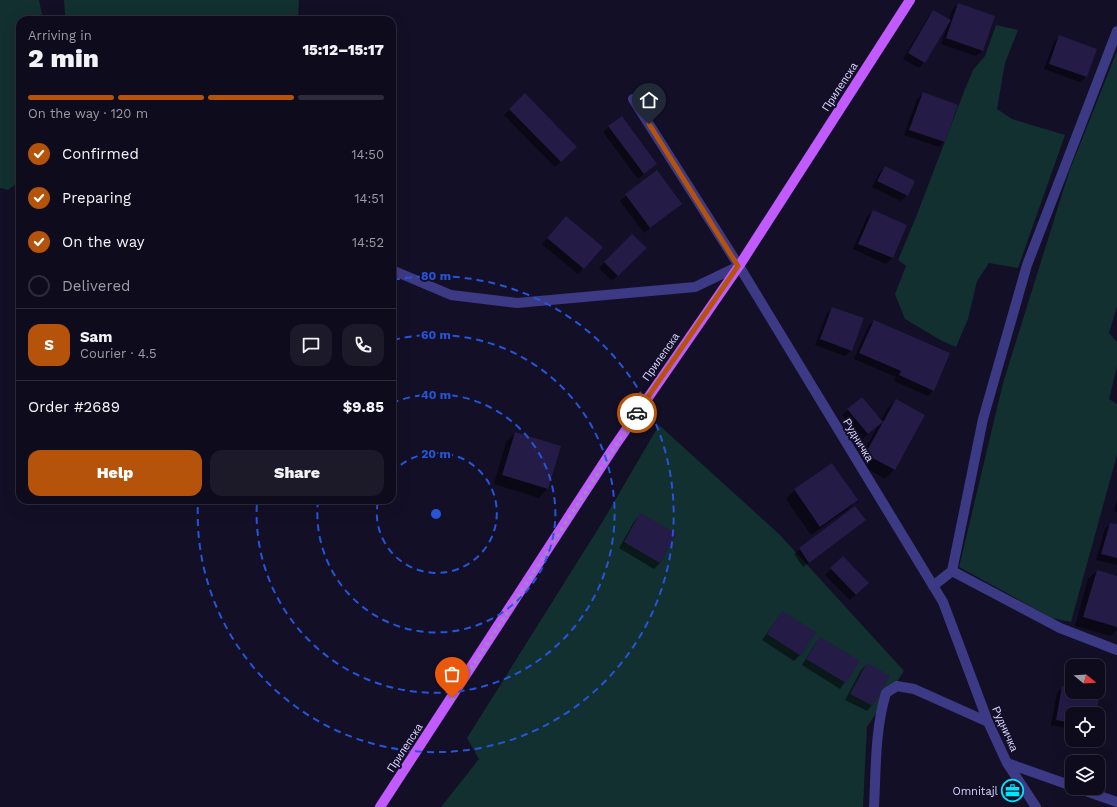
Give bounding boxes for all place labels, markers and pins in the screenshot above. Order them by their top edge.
pin [632,83,666,124]
centre of rings [429,507,443,521]
pin [435,657,469,698]
office icon: Omnitajl [1000,778,1026,804]
place label: Omnitajl [952,785,999,798]

